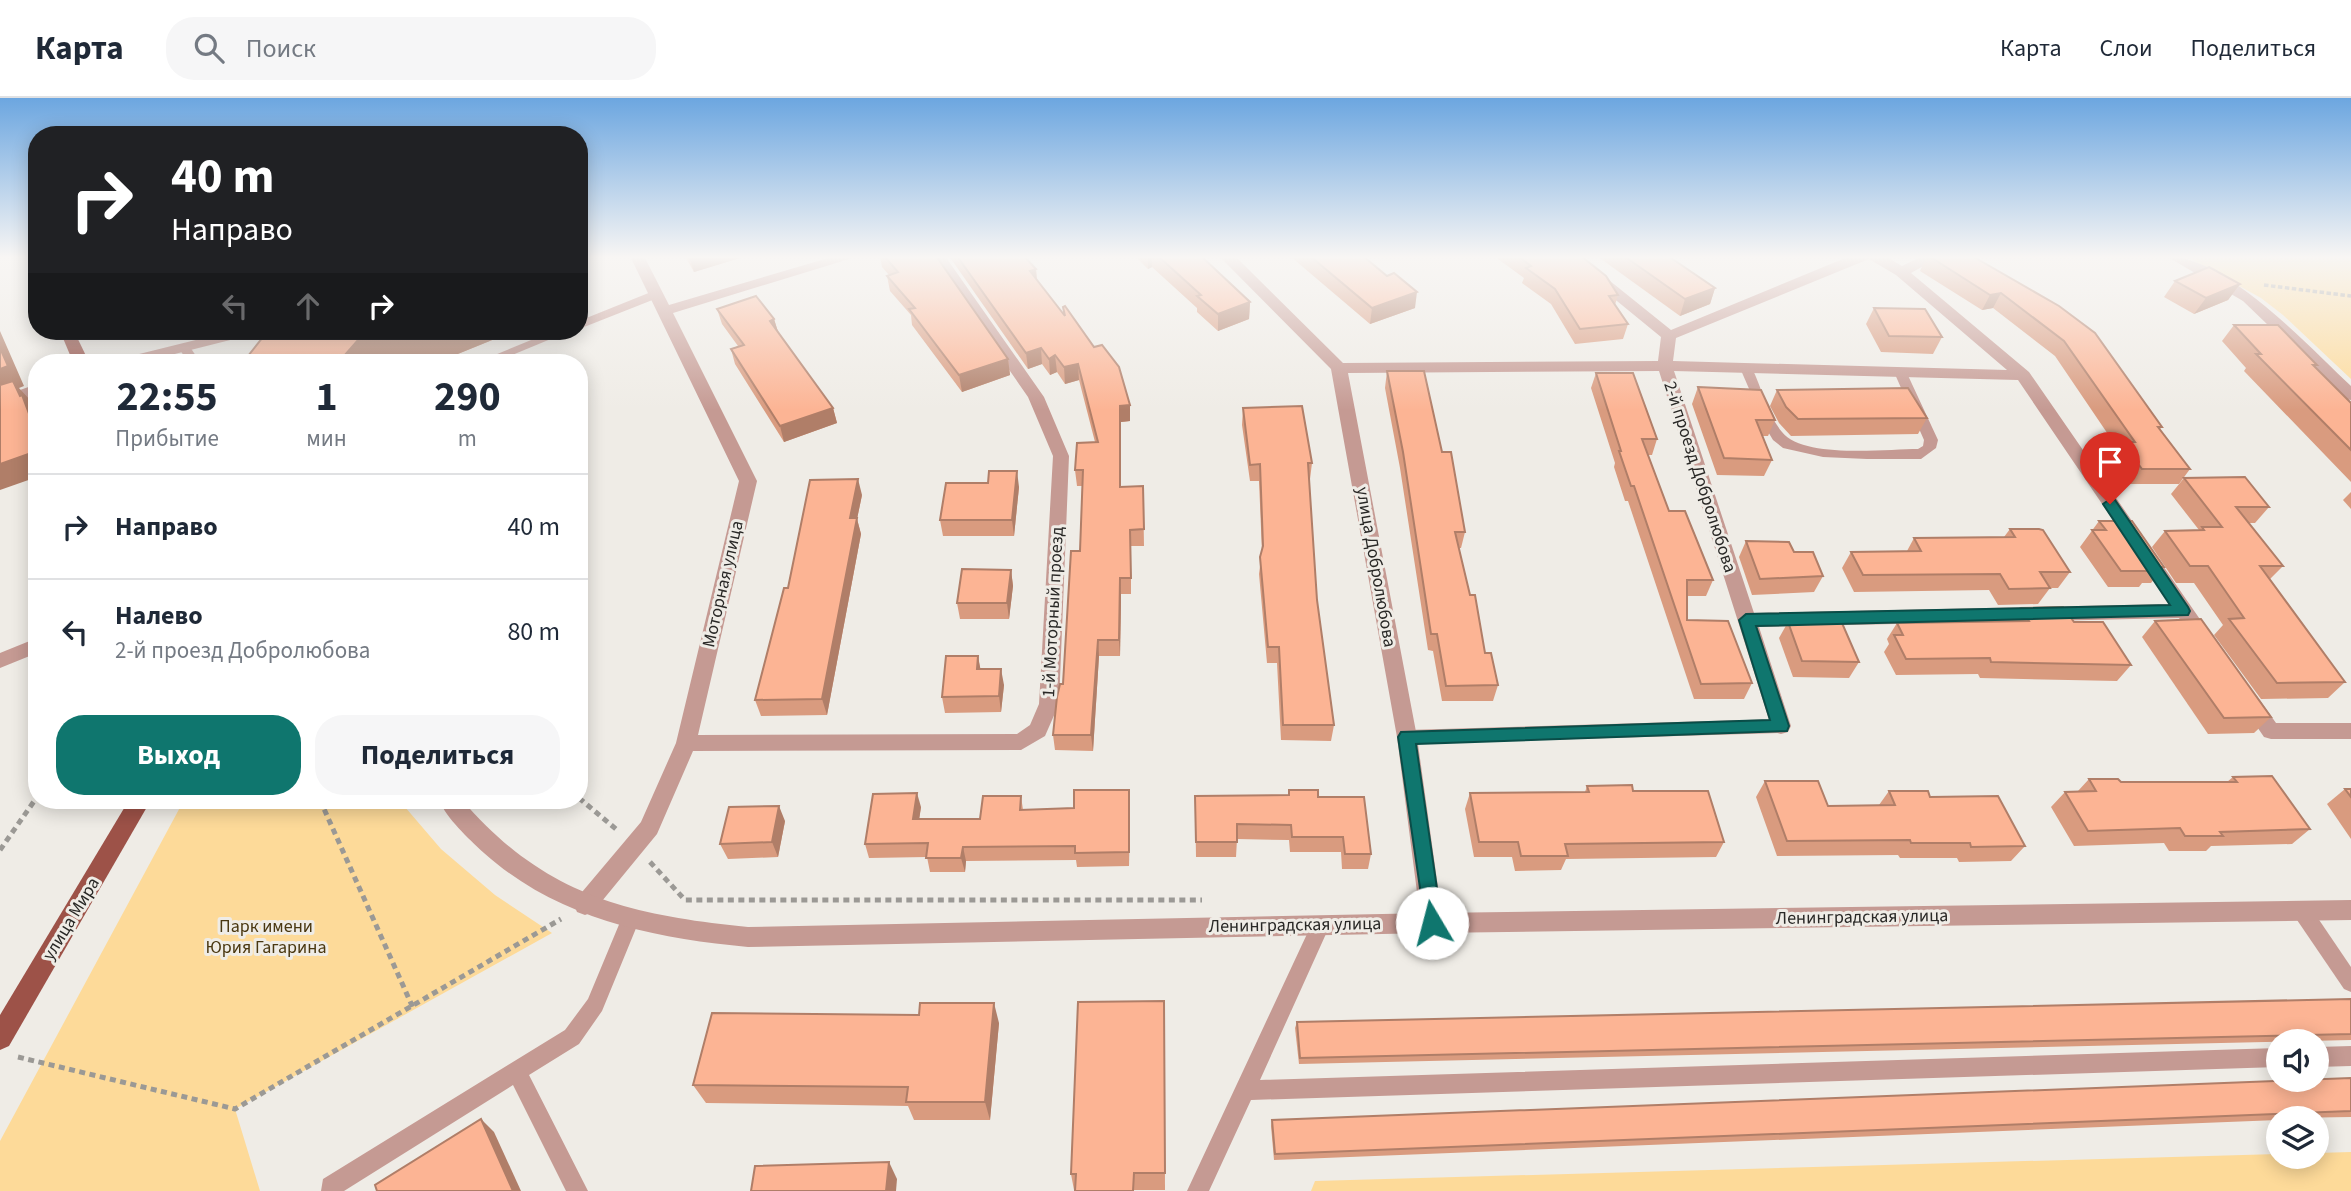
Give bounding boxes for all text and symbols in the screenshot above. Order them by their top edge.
search box [166,17,656,80]
text: Карта [35,25,124,72]
icon: search [190,29,228,67]
text: Поиск [246,30,316,67]
text: Карта [2000,31,2062,66]
text: Слои [2100,31,2153,66]
text: Поделиться [2191,31,2316,66]
text: 40 m [171,142,275,212]
icon: right [56,154,147,245]
text: Направо [171,207,293,253]
icon: left [216,287,254,325]
icon: ahead [289,287,327,325]
icon: right [362,287,400,325]
text: 22:55 [116,367,218,427]
text: 1 [315,367,338,427]
text: 290 [434,367,501,427]
street label: 2-й проезд Добролюбова [1657,378,1743,576]
text: Прибытие [115,422,219,455]
text: мин [306,422,347,455]
text: m [458,422,477,455]
pin [2080,432,2140,504]
icon: arrive [2091,443,2129,481]
street label: улица Добролюбова [1350,485,1402,649]
icon: right [56,508,94,546]
text: Направо [115,508,218,545]
text: 40 m [507,508,560,545]
street label: Моторная улица [696,518,750,650]
street label: 1-й Моторный проезд [1036,526,1070,698]
text: Налево [115,597,203,634]
icon: left [56,613,94,651]
text: 80 m [507,613,560,650]
text: 2-й проезд Добролюбова [115,634,370,667]
button: Выход [56,715,301,795]
button: Поделиться [315,715,560,795]
street label: улица Мира [36,873,106,965]
position arrow [1395,886,1469,960]
street label: Ленинградская улица [1776,903,1948,931]
street label: Ленинградская улица [1209,911,1381,939]
park label: Парк имени Юрия Гагарина [206,914,326,960]
map controls [2266,1029,2329,1169]
button: sound [2266,1029,2329,1092]
button: layers [2266,1106,2329,1169]

